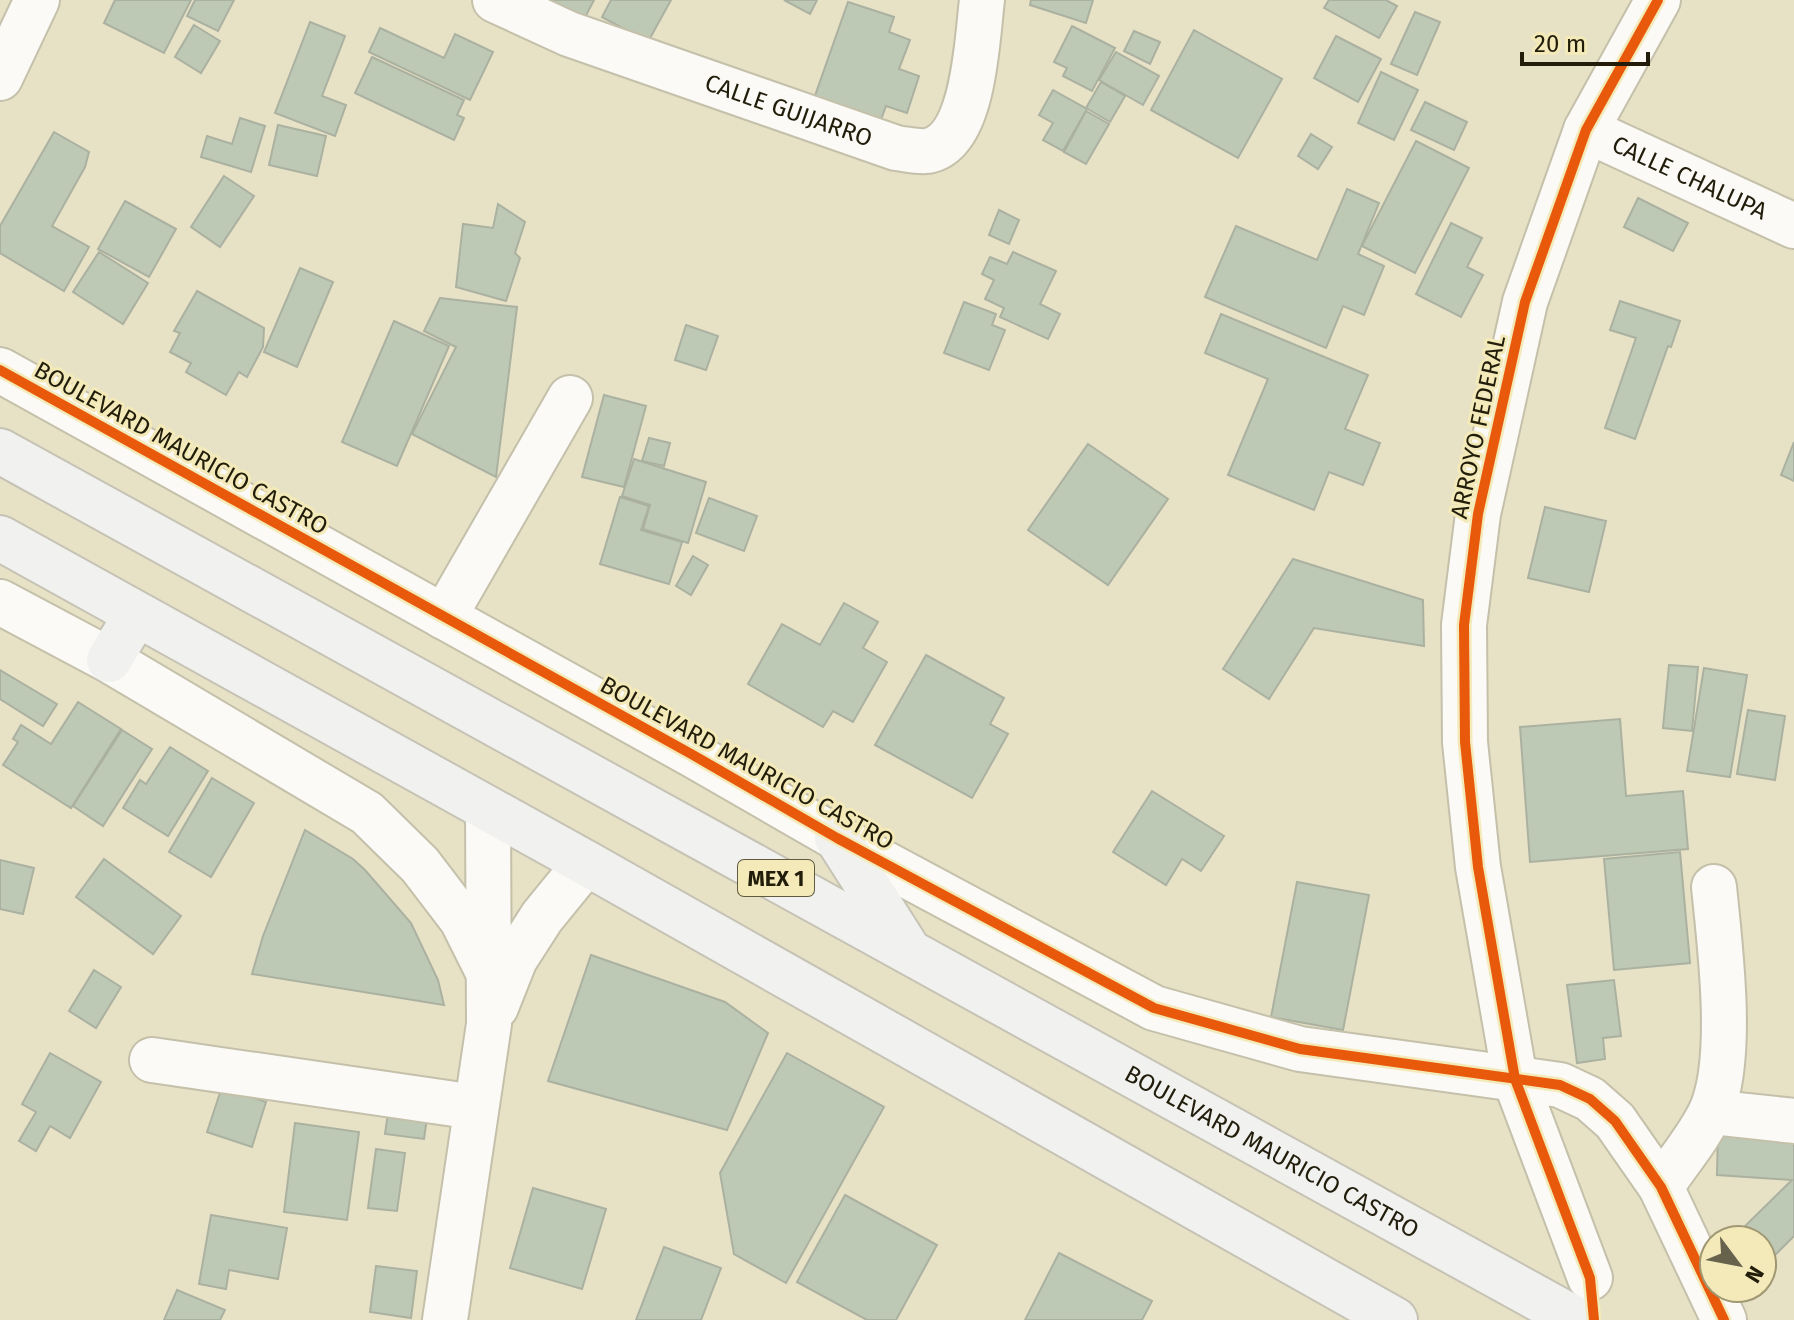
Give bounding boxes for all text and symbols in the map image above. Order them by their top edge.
scale bar [1522,16,1648,66]
text: 20 m [1534,30,1586,58]
street label: CALLE GUIJARRO [701,69,876,153]
street label: CALLE CHALUPA [1608,130,1772,226]
street label: ARROYO FEDERAL [1445,333,1511,521]
street label: BOULEVARD MAURICIO CASTRO [29,355,333,541]
street label: BOULEVARD MAURICIO CASTRO [595,670,899,856]
road number: MEX 1 [738,860,814,896]
street label: BOULEVARD MAURICIO CASTRO [1120,1060,1424,1244]
north arrow [1698,1224,1778,1304]
text: N [1739,1261,1770,1288]

